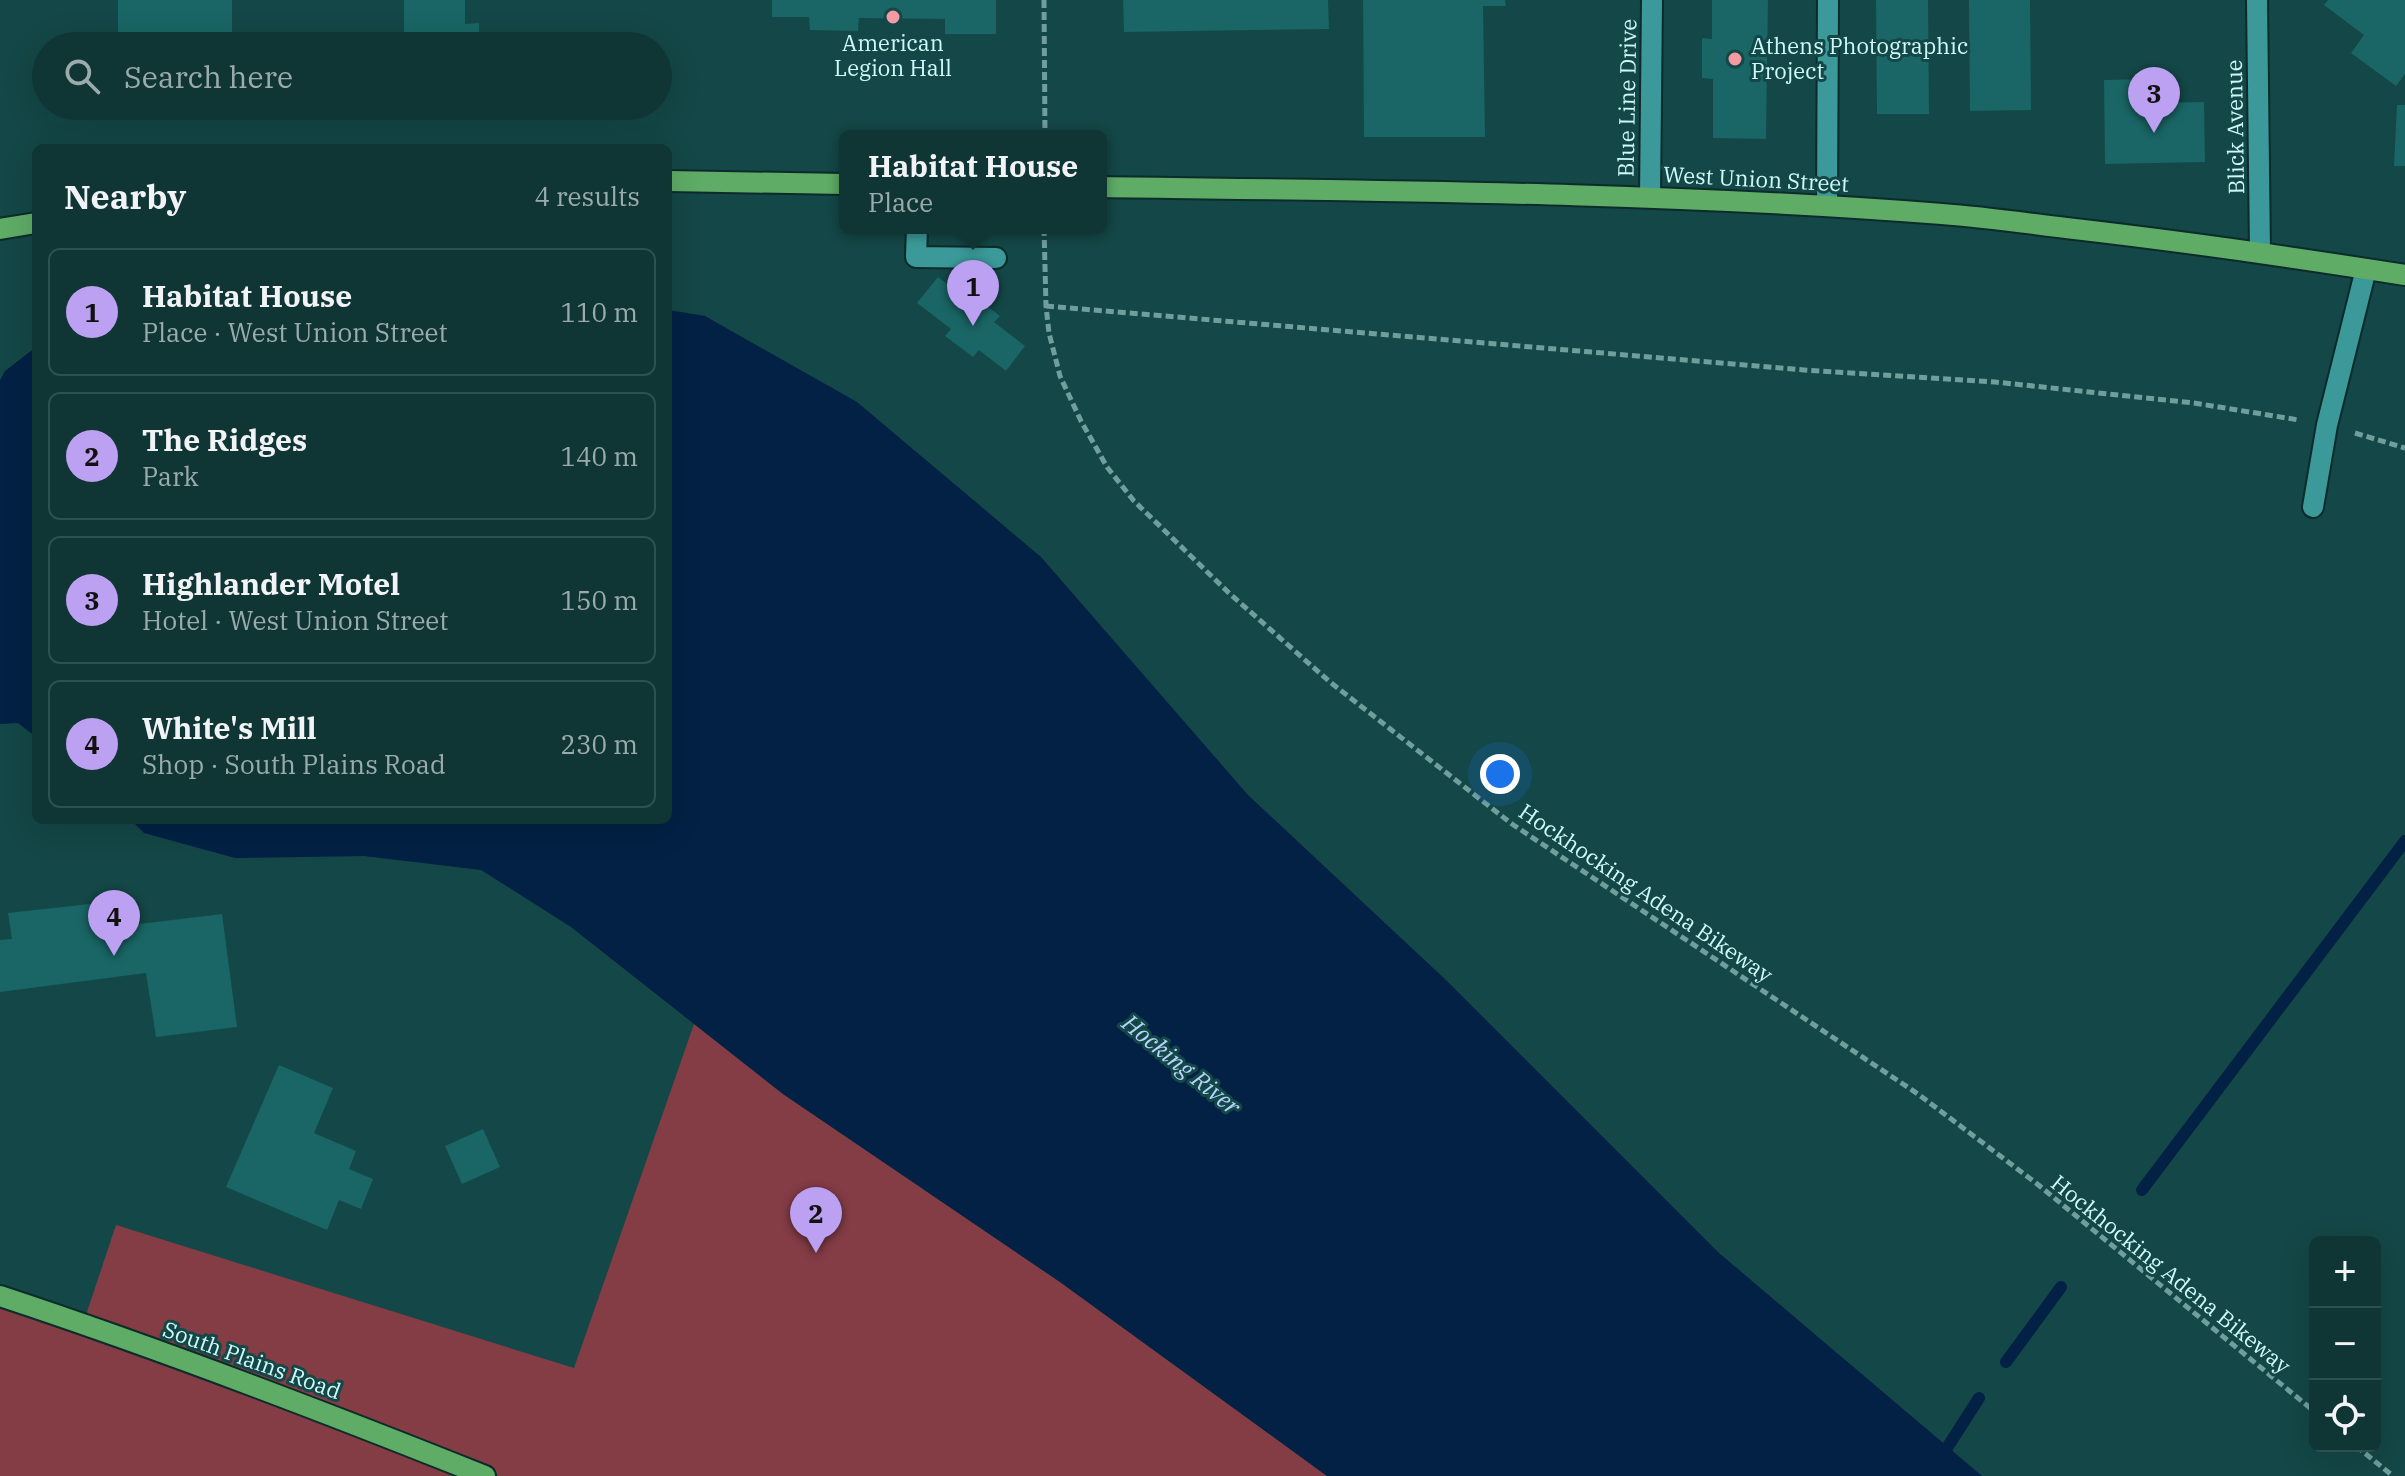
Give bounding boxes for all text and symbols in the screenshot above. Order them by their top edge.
marker: American Legion Hall [884,8,902,26]
street label: Blue Line Drive [1611,19,1642,177]
place label: American Legion Hall [834,28,952,82]
place label: Athens Photographic Project [1751,31,1968,85]
search box [32,32,672,120]
marker: Athens Photographic Project [1726,50,1744,68]
icon: search [60,54,104,98]
text: Search here [124,57,293,96]
street label: Blick Avenue [2219,59,2250,195]
pin: 3 [2128,67,2180,133]
popup [839,130,1107,234]
text: Habitat House [868,146,1078,185]
street label: West Union Street [1662,159,1850,198]
text: Nearby [64,174,186,218]
text: 4 results [534,179,640,213]
text: Place [868,185,933,219]
pin: 1 [947,260,999,326]
text: Habitat House [142,276,352,315]
text: 1 [84,295,100,329]
text: 110 m [560,295,638,329]
text: Place · West Union Street [142,315,448,349]
text: The Ridges [142,420,307,459]
text: 2 [84,439,100,473]
text: 140 m [560,439,638,473]
text: Park [142,459,199,493]
text: Highlander Motel [142,564,400,603]
text: 3 [84,583,100,617]
text: 150 m [560,583,638,617]
text: Hotel · West Union Street [142,603,448,637]
text: White's Mill [142,708,317,747]
text: 4 [84,727,100,761]
text: 230 m [560,727,638,761]
text: Shop · South Plains Road [142,747,446,781]
your location [1480,754,1520,794]
street label: Hockhocking Adena Bikeway [1514,797,1779,989]
pin: 4 [88,890,140,956]
water label: Hocking River [1115,1006,1249,1123]
street label: Hockhocking Adena Bikeway [2045,1168,2297,1380]
pin: 2 [790,1187,842,1253]
map controls [2309,1236,2381,1452]
button: + [2309,1236,2381,1308]
button: − [2309,1308,2381,1380]
street label: South Plains Road [159,1314,345,1405]
button: locate [2309,1380,2381,1452]

